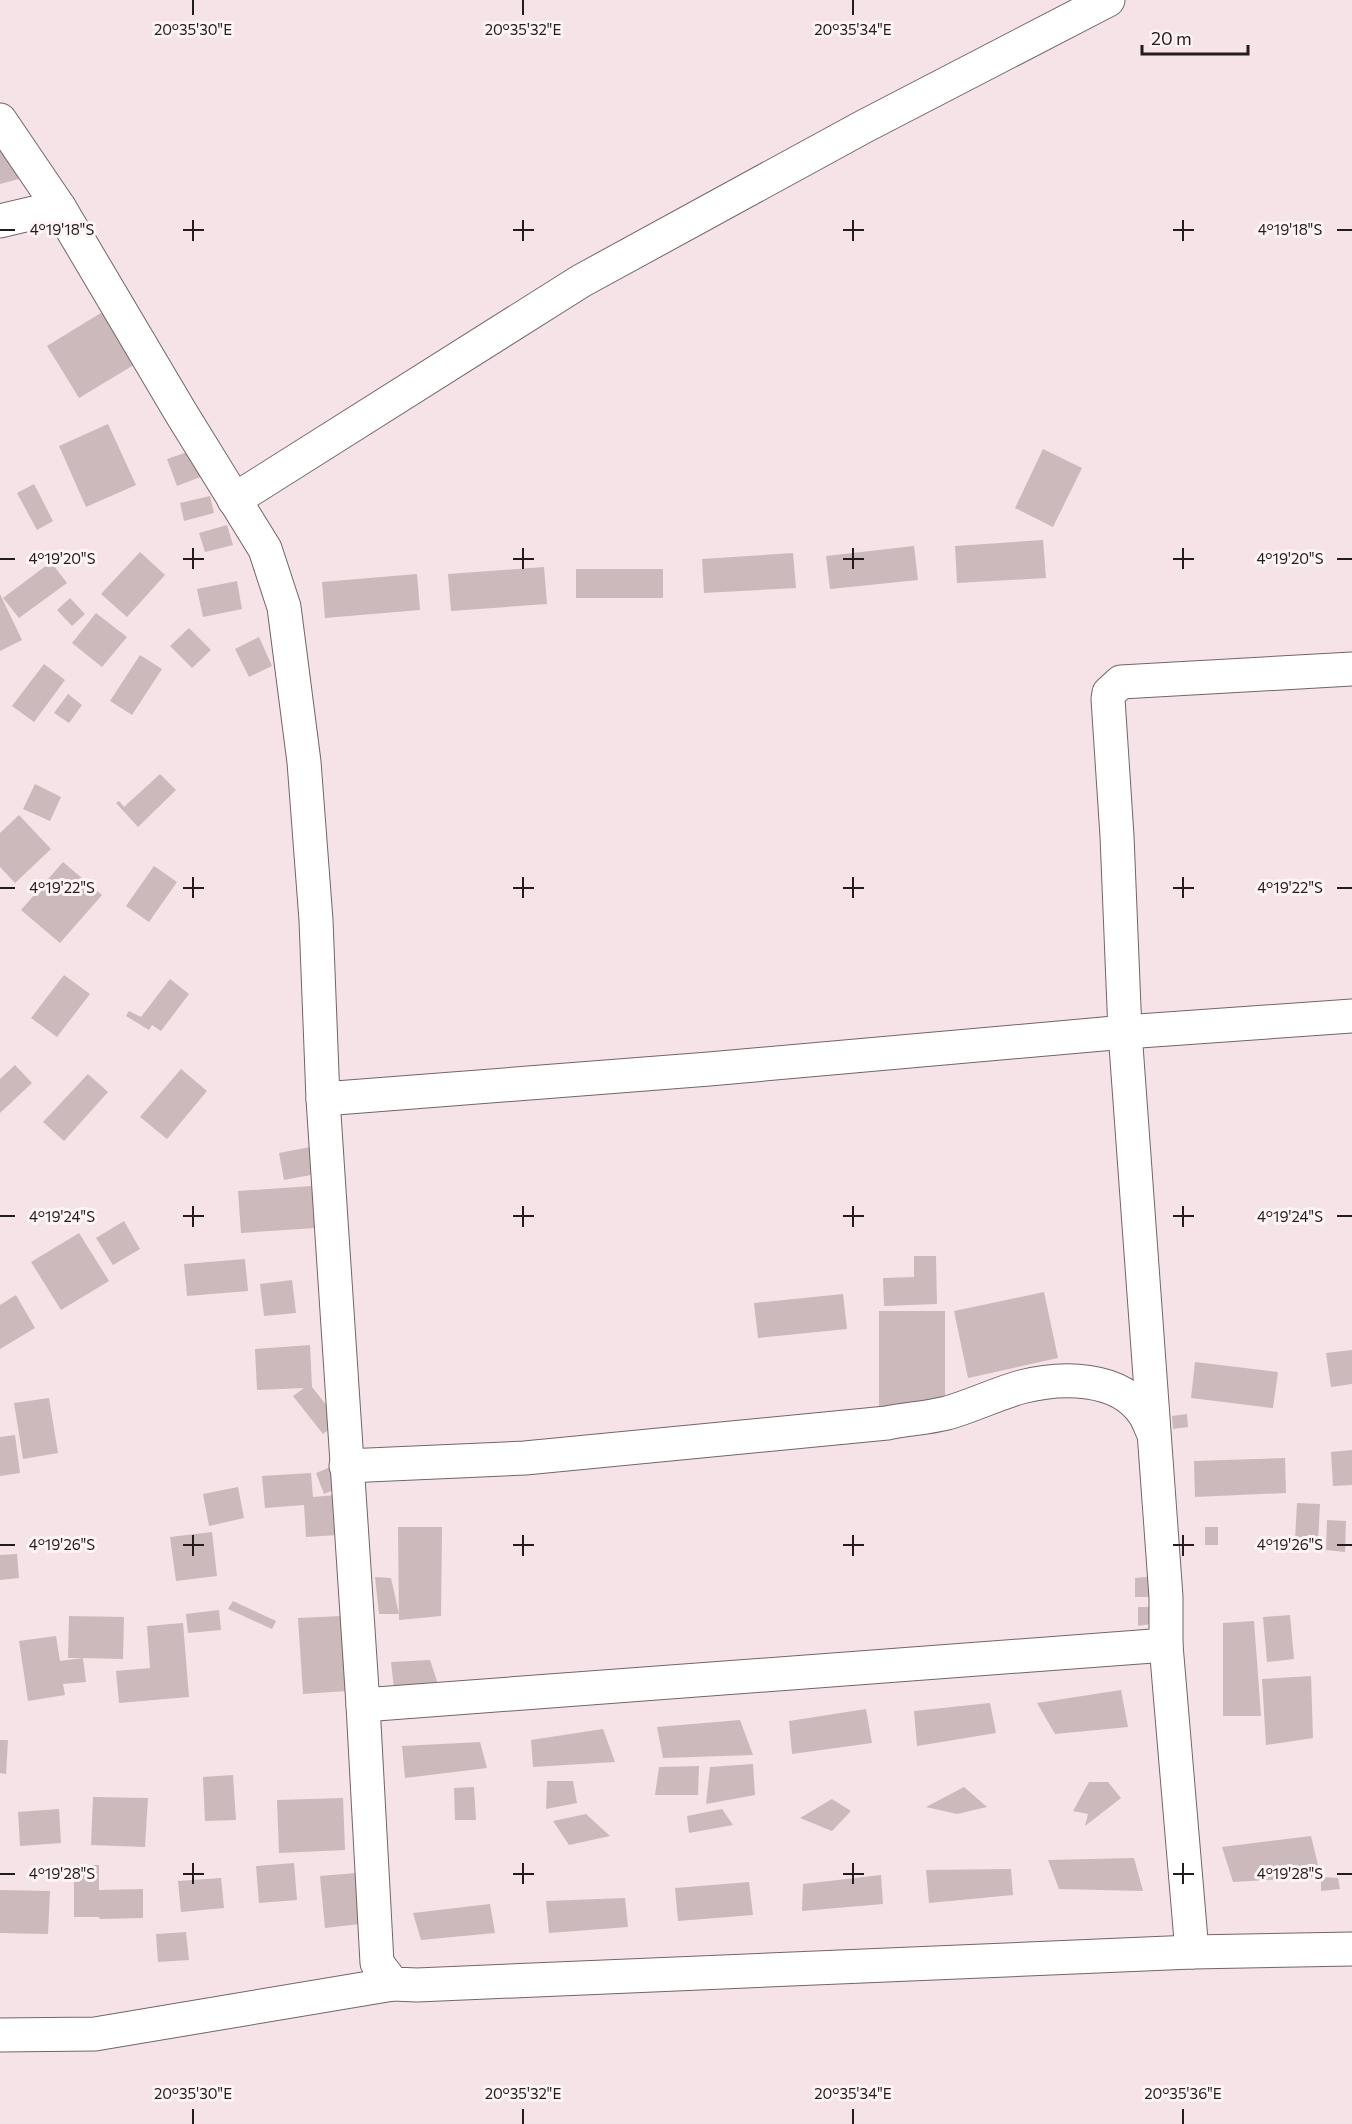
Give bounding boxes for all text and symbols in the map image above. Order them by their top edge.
scale bar [1142,18,1248,56]
text: 20°35'30"E [154,20,232,38]
text: 20°35'32"E [485,20,561,38]
text: 20°35'34"E [814,20,892,38]
text: 20 m [1151,27,1192,49]
text: 4°19'18"S [30,220,94,238]
text: 4°19'18"S [1258,220,1322,238]
text: 4°19'20"S [28,549,96,567]
text: 4°19'20"S [1256,549,1324,567]
text: 4°19'22"S [29,878,95,896]
text: 4°19'22"S [1257,878,1323,896]
text: 4°19'24"S [29,1207,95,1225]
text: 4°19'24"S [1257,1207,1323,1225]
text: 4°19'26"S [29,1535,95,1553]
text: 4°19'26"S [1257,1535,1323,1553]
text: 4°19'28"S [29,1864,95,1882]
text: 4°19'28"S [1257,1864,1323,1882]
text: 20°35'30"E [154,2084,232,2102]
text: 20°35'32"E [485,2084,561,2102]
text: 20°35'34"E [814,2084,892,2102]
text: 20°35'36"E [1144,2084,1222,2102]

